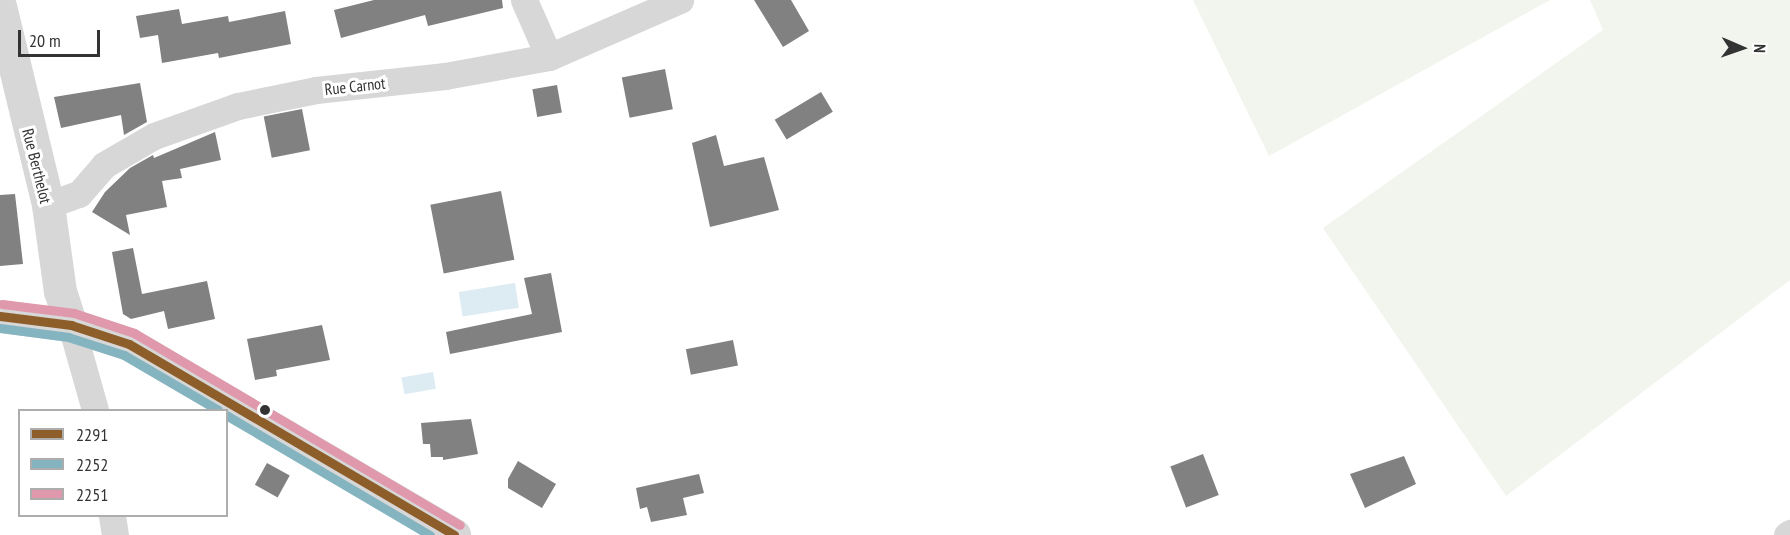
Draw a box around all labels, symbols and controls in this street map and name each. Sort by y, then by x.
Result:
scale bar [21,18,104,56]
north arrow [1712,18,1772,78]
text: 20 m [29,29,61,52]
text: N [1750,44,1770,53]
street label: Rue Carnot [324,73,386,99]
street label: Rue Berthelot [18,127,56,205]
unlabelled marker [259,404,271,416]
legend [18,409,228,517]
text: 2291 [76,423,108,446]
text: 2252 [76,453,108,476]
text: 2251 [76,483,108,506]

